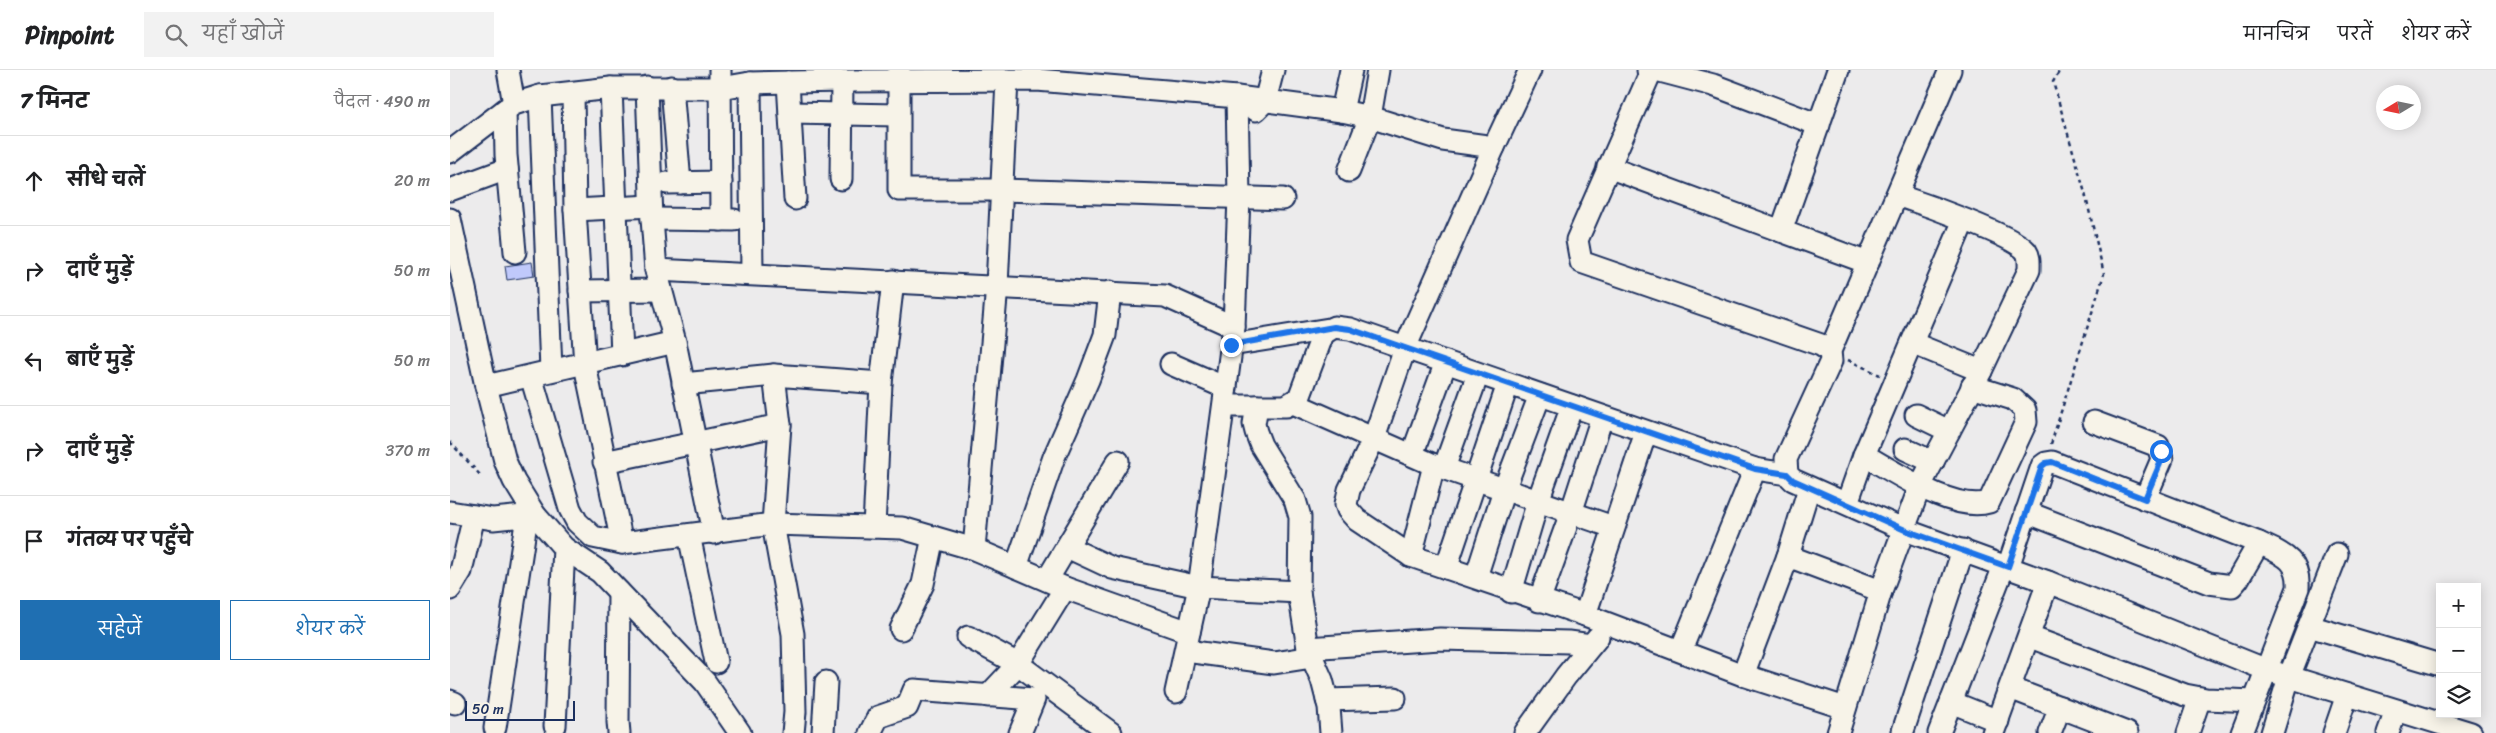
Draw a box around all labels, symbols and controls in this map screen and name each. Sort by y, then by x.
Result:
search box [144,12,494,57]
text: Pinpoint [25,14,114,56]
text: यहाँ खोजें [202,17,284,50]
text: मानचित्र [2243,18,2310,50]
text: परतें [2338,18,2373,50]
text: शेयर करें [2401,18,2471,50]
icon: search [162,21,190,49]
text: 7 मिनट [20,82,88,120]
north arrow [2376,85,2421,130]
text: पैदल · 490 m [334,87,430,116]
text: सीधे चलें [67,163,145,196]
text: 20 m [394,166,430,195]
icon: ahead [20,167,48,195]
text: दाएँ मुड़ें [67,253,133,286]
text: 50 m [394,256,430,285]
icon: right [20,257,48,285]
route end [1220,334,1243,357]
text: बाएँ मुड़ें [67,343,134,376]
text: 50 m [394,346,430,375]
icon: left [20,347,48,375]
text: दाएँ मुड़ें [67,433,133,466]
text: 370 m [386,436,430,465]
icon: right [20,437,48,465]
route start [2150,440,2173,463]
text: गंतव्य पर पहुँचे [67,523,192,556]
icon: arrive [20,527,48,555]
map controls [2436,583,2481,718]
button: + [2436,583,2481,628]
button: सहेजें [20,600,220,660]
button: शेयर करें [230,600,430,660]
button: − [2436,628,2481,673]
button: layers [2436,673,2481,718]
text: 50 m [472,697,504,722]
scale bar [465,698,575,721]

